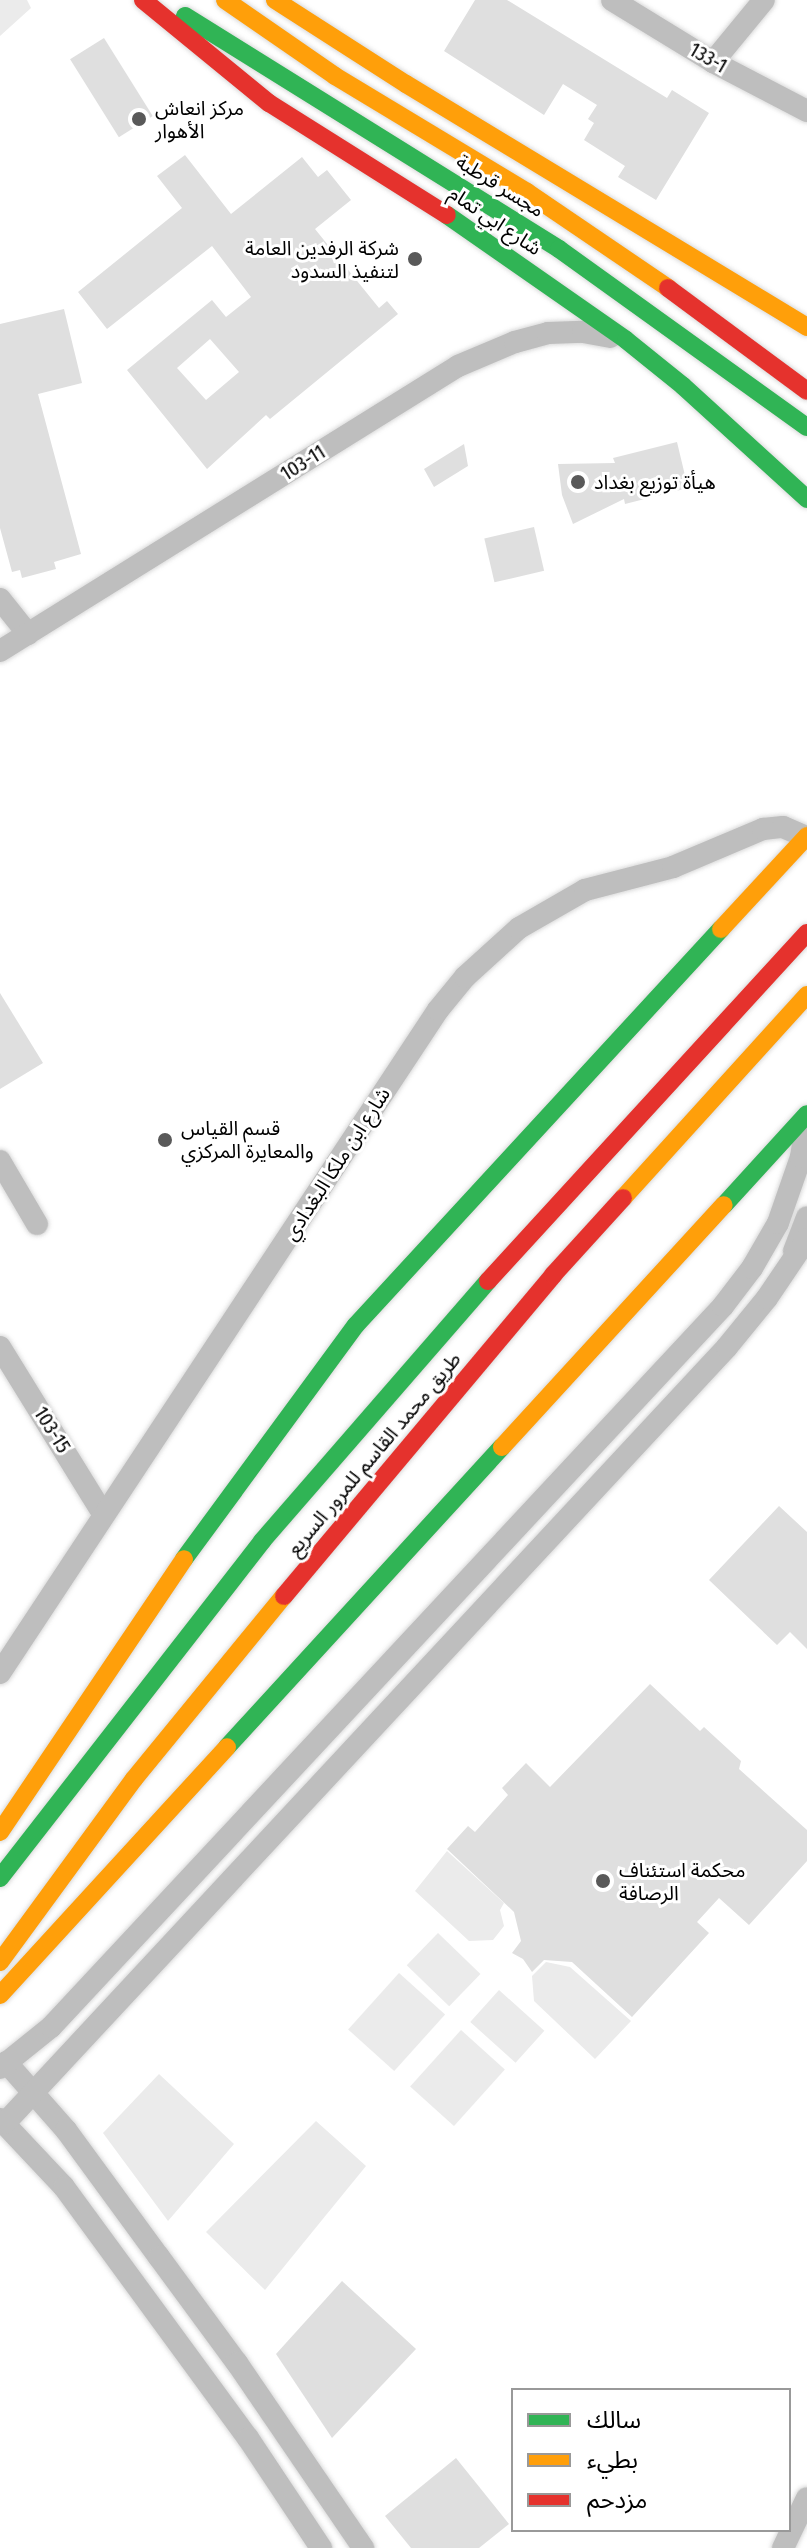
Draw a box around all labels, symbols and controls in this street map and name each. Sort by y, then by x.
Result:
street label: 133-1 [685,38,731,78]
place label: مركز انعاش الأهوار [155,96,244,143]
marker: مركز انعاش الأهوار [130,110,148,128]
street label: مجسر قرطبة [452,150,548,222]
street label: شارع ابي تمام [444,181,546,261]
place label: شركة الرفدين العامة لتنفيذ السدود [245,236,399,283]
marker: شركة الرفدين العامة لتنفيذ السدود [406,250,424,268]
street label: 103-11 [276,440,330,486]
place label: هيأة توزيع بغداد [594,470,716,494]
marker: هيأة توزيع بغداد [569,473,587,491]
street label: شارع ابن ملكا البغدادي [279,1083,395,1245]
place label: قسم القياس والمعايرة المركزي [181,1116,314,1163]
marker: قسم القياس والمعايرة المركزي [156,1131,174,1149]
street label: طريق محمد القاسم للمرور السريع [282,1348,466,1560]
street label: 103-15 [29,1402,75,1458]
place label: محكمة استئناف الرصافة [619,1858,745,1905]
marker: محكمة استئناف الرصافة [594,1872,612,1890]
legend [511,2388,791,2532]
text: سالك [587,2406,641,2434]
text: بطيء [587,2446,638,2474]
text: مزدحم [587,2486,647,2514]

